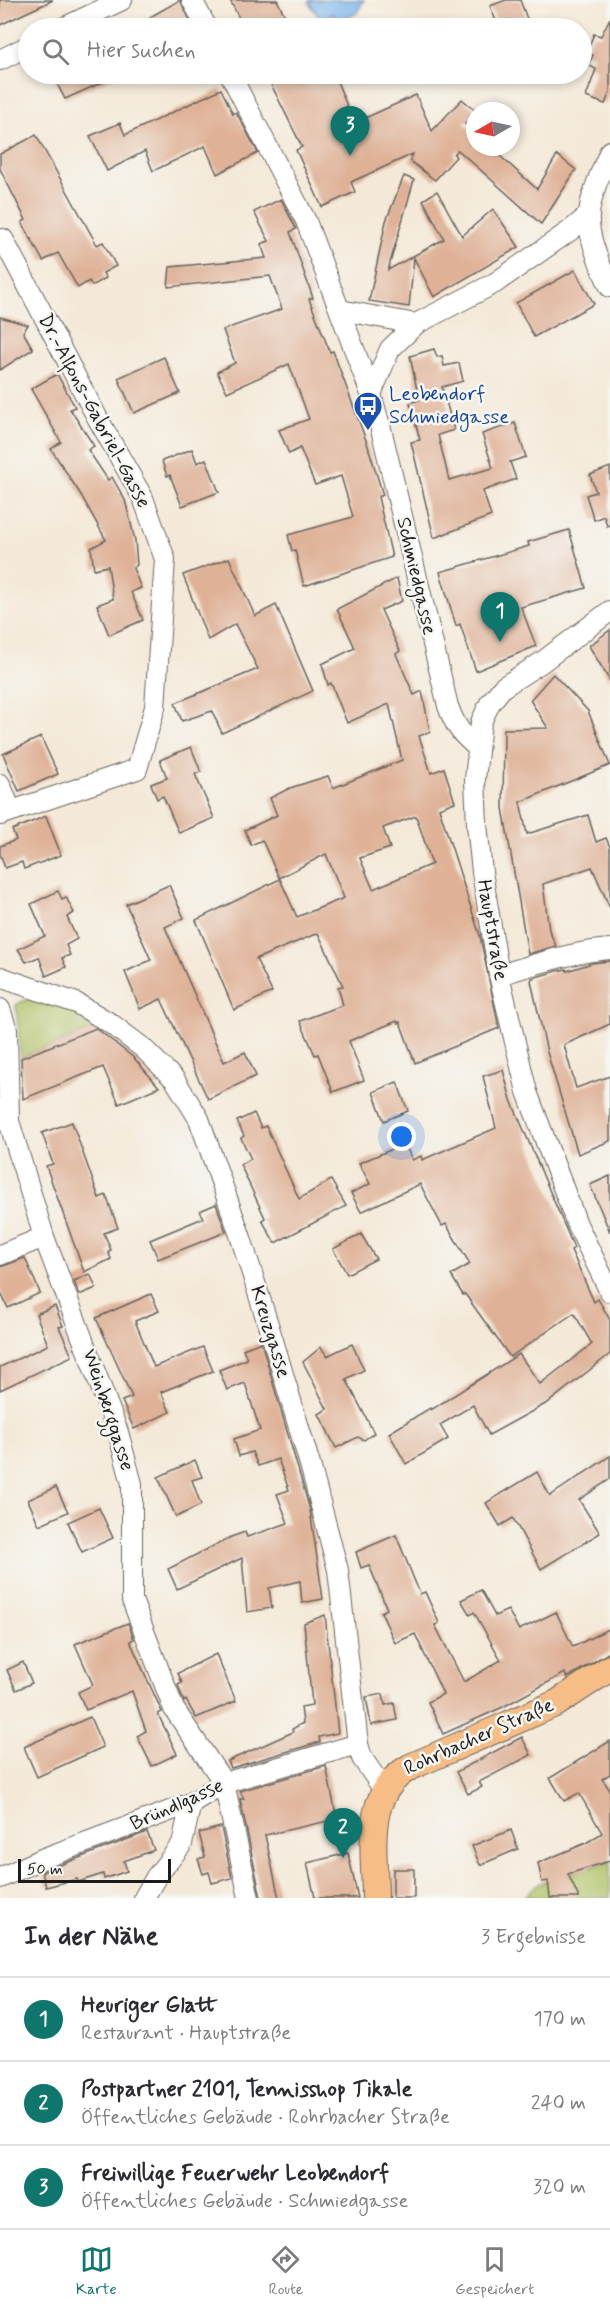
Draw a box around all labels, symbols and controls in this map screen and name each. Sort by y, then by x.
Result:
search box [18,18,592,84]
icon: search [39,35,72,68]
text: Hier suchen [87,37,196,65]
north arrow [466,102,520,156]
pin: 3 [330,106,370,156]
street label: Dr.-Alfons-Gabriel-Gasse [30,309,157,514]
place label: Leobendorf Schmiedgasse [389,381,509,432]
bus stop icon: Leobendorf Schmiedgasse [352,390,384,432]
street label: Schmiedgasse [388,514,443,638]
pin: 1 [480,592,520,642]
street label: Hauptstraße [470,878,514,983]
your location [387,1122,416,1151]
street label: Kreuzgasse [243,1282,297,1382]
street label: Weinberggasse [74,1346,140,1475]
street label: Rohrbacher Straße [400,1692,558,1782]
street label: Bründlgasse [126,1772,228,1838]
pin: 2 [324,1808,362,1858]
scale bar [18,1856,171,1884]
text: 50 m [27,1859,63,1880]
text: In der Nähe [24,1920,158,1954]
text: 3 Ergebnisse [481,1924,586,1951]
text: Heuriger Glatt [81,1992,218,2020]
text: 1 [39,2006,48,2033]
text: 170 m [534,2006,586,2033]
text: Restaurant · Hauptstraße [81,2020,291,2047]
text: Postpartner 2101, Tennisshop Tikale [81,2076,412,2104]
text: 2 [39,2090,48,2117]
text: 240 m [531,2090,586,2117]
text: Öffentliches Gebäude · Rohrbacher Straße [81,2104,450,2131]
text: Freiwillige Feuerwehr Leobendorf [81,2160,389,2188]
text: 3 [39,2174,48,2201]
text: 320 m [533,2174,586,2201]
text: Öffentliches Gebäude · Schmiedgasse [81,2188,408,2215]
tab: Karte [76,2243,117,2300]
tab: Route [268,2243,303,2300]
tab: Gespeichert [455,2243,534,2300]

